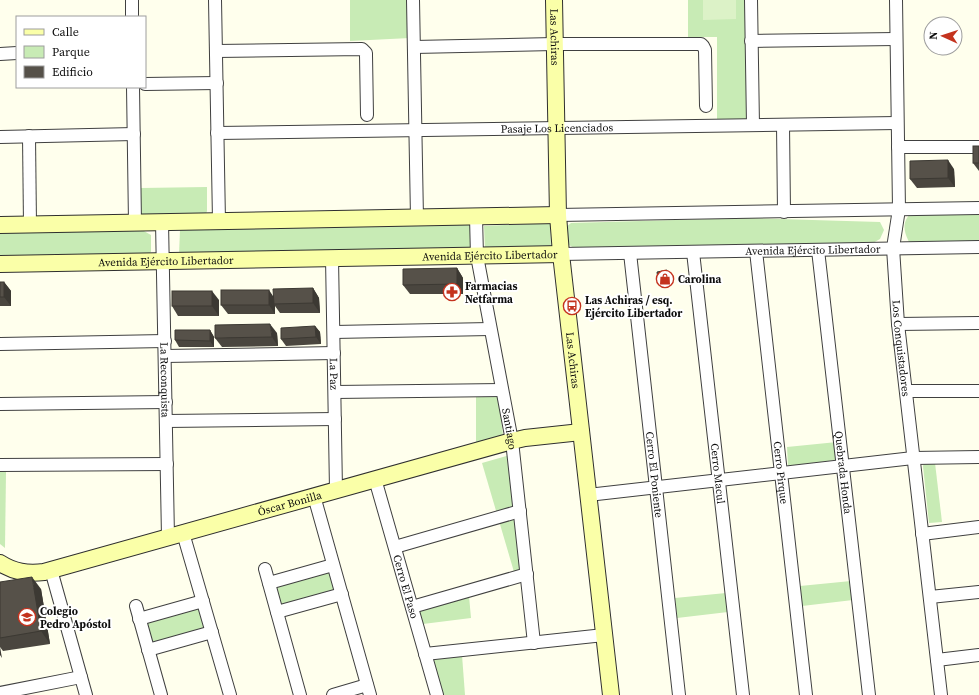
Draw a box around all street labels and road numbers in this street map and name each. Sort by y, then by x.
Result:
street label: Las Achiras [546,9,562,66]
street label: Pasaje Los Licenciados [501,120,614,137]
street label: Avenida Ejército Libertador [745,242,881,259]
street label: Avenida Ejército Libertador [422,247,558,264]
street label: Avenida Ejército Libertador [98,253,234,270]
street label: Los Conquistadores [888,300,913,397]
street label: Las Achiras [562,331,583,389]
street label: La Reconquista [156,342,173,418]
street label: La Paz [326,358,341,390]
street label: Santiago [498,407,520,450]
street label: Quebrada Honda [831,430,855,515]
street label: Cerro El Poniente [642,431,666,519]
street label: Cerro Pirque [769,441,791,505]
street label: Cerro Macul [707,443,728,505]
street label: Óscar Bonilla [256,488,324,520]
street label: Cerro El Paso [389,553,422,620]

